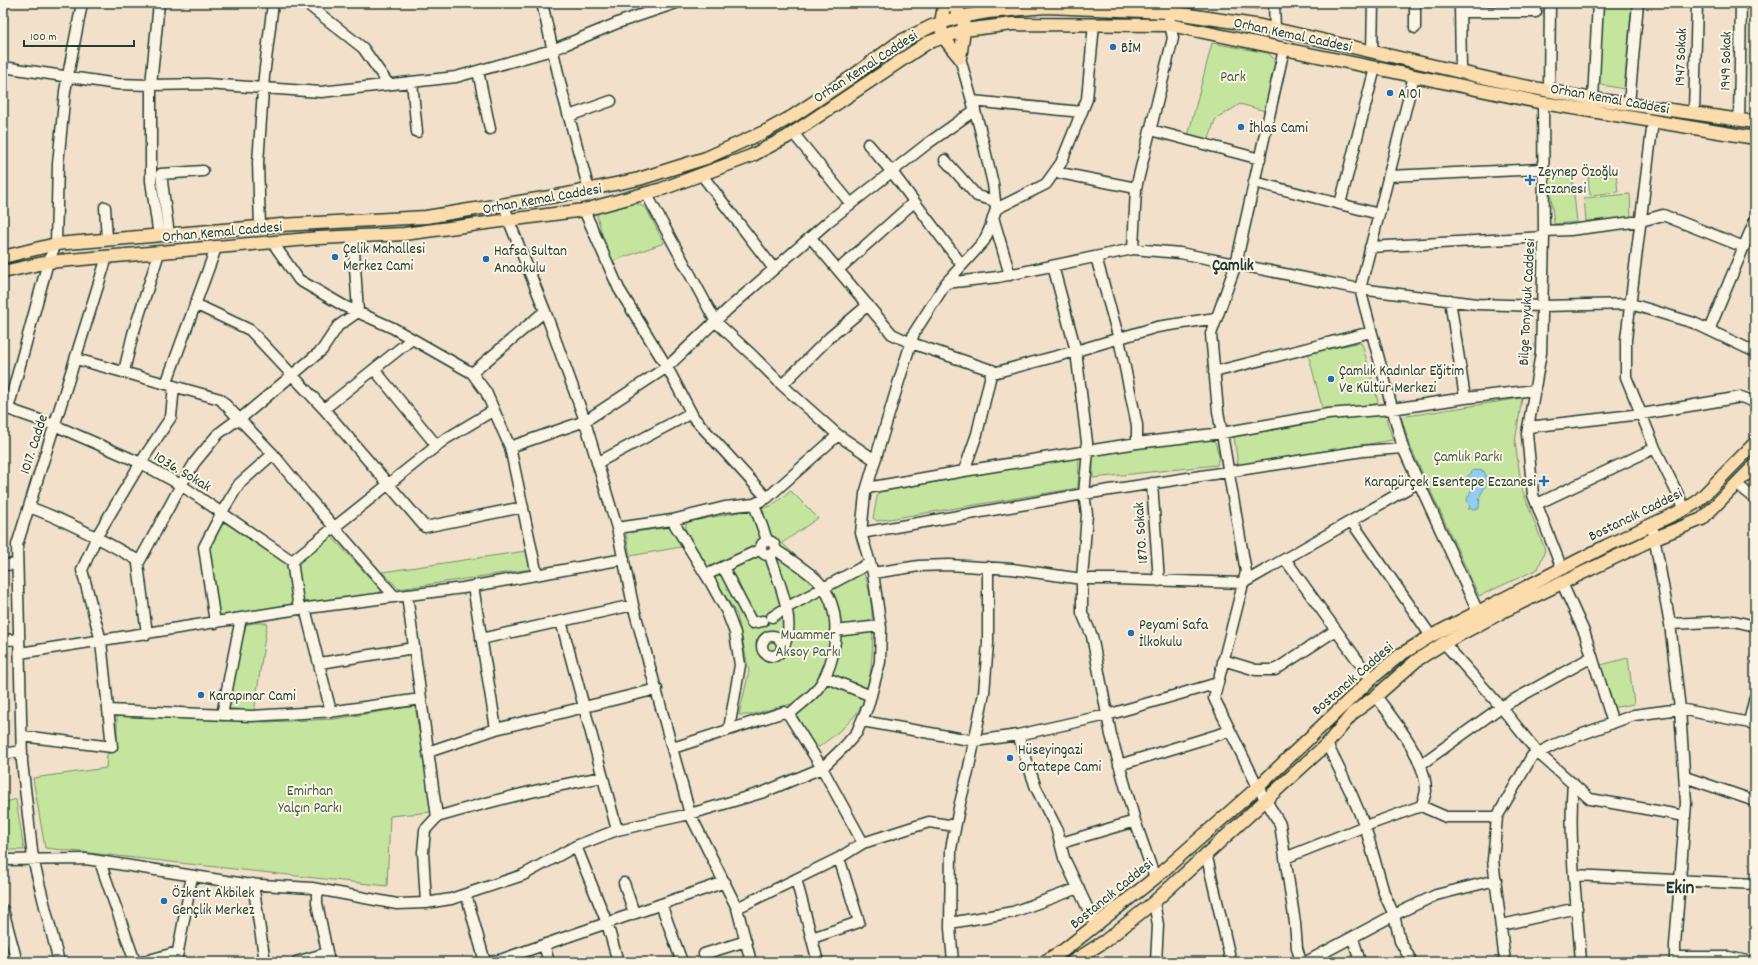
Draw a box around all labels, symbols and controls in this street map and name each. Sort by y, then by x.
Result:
street label: Orhan Kemal Caddesi [1231,13,1354,59]
scale bar [24,22,134,48]
street label: Orhan Kemal Caddesi [810,26,923,110]
street label: 1947 Sokak [1670,28,1694,87]
text: 100 m [30,29,57,46]
street label: 1949 Sokak [1715,31,1739,91]
place label: BİM [1121,38,1141,60]
marker: BİM [1108,42,1118,52]
park label: Park [1220,67,1246,89]
street label: Orhan Kemal Caddesi [1548,79,1671,121]
place label: A101 [1398,84,1421,106]
marker: A101 [1385,88,1395,98]
place label: İhlas Cami [1249,118,1308,140]
marker: İhlas Cami [1236,122,1246,132]
place label: Zeynep Özoğlu Eczanesi [1538,162,1618,201]
marker: Zeynep Özoğlu Eczanesi [1525,175,1535,185]
street label: Orhan Kemal Caddesi [481,179,604,221]
street label: Orhan Kemal Caddesi [161,217,283,249]
street label: Bilge Tonyukuk Caddesi [1514,238,1542,366]
place label: Çelik Mahallesi Merkez Cami [343,239,425,278]
place label: Hafsa Sultan Anaokulu [494,241,567,280]
marker: Çelik Mahallesi Merkez Cami [330,252,340,262]
marker: Hafsa Sultan Anaokulu [481,254,491,264]
district label: Çamlık [1212,255,1254,279]
place label: Çamlık Kadınlar Eğitim Ve Kültür Merkezi [1339,361,1464,400]
marker: Çamlık Kadınlar Eğitim Ve Kültür Merkezi [1326,374,1336,384]
street label: 1017. Cadde [15,412,55,477]
street label: 1036. Sokak [149,447,215,499]
park label: Çamlık Parkı [1434,447,1503,469]
place label: Karapürçek Esentepe Eczanesi [1364,472,1536,494]
marker: Karapürçek Esentepe Eczanesi [1539,476,1549,486]
street label: Bostancık Caddesi [1585,483,1687,548]
street label: 1870. Sokak [1129,501,1155,564]
place label: Peyami Safa İlkokulu [1139,615,1209,654]
park label: Muammer Aksoy Parkı [775,625,841,664]
marker: Peyami Safa İlkokulu [1126,628,1136,638]
street label: Bostancık Caddesi [1308,638,1399,721]
place label: Karapınar Cami [209,686,296,708]
marker: Karapınar Cami [196,690,206,700]
place label: Hüseyingazi Ortatepe Cami [1018,740,1102,779]
marker: Hüseyingazi Ortatepe Cami [1005,753,1015,763]
park label: Emirhan Yalçın Parkı [278,781,342,820]
street label: Bostancık Caddesi [1066,854,1159,935]
district label: Ekin [1666,876,1695,903]
place label: Özkent Akbilek Gençlik Merkez [172,883,255,922]
marker: Özkent Akbilek Gençlik Merkez [159,896,169,906]

